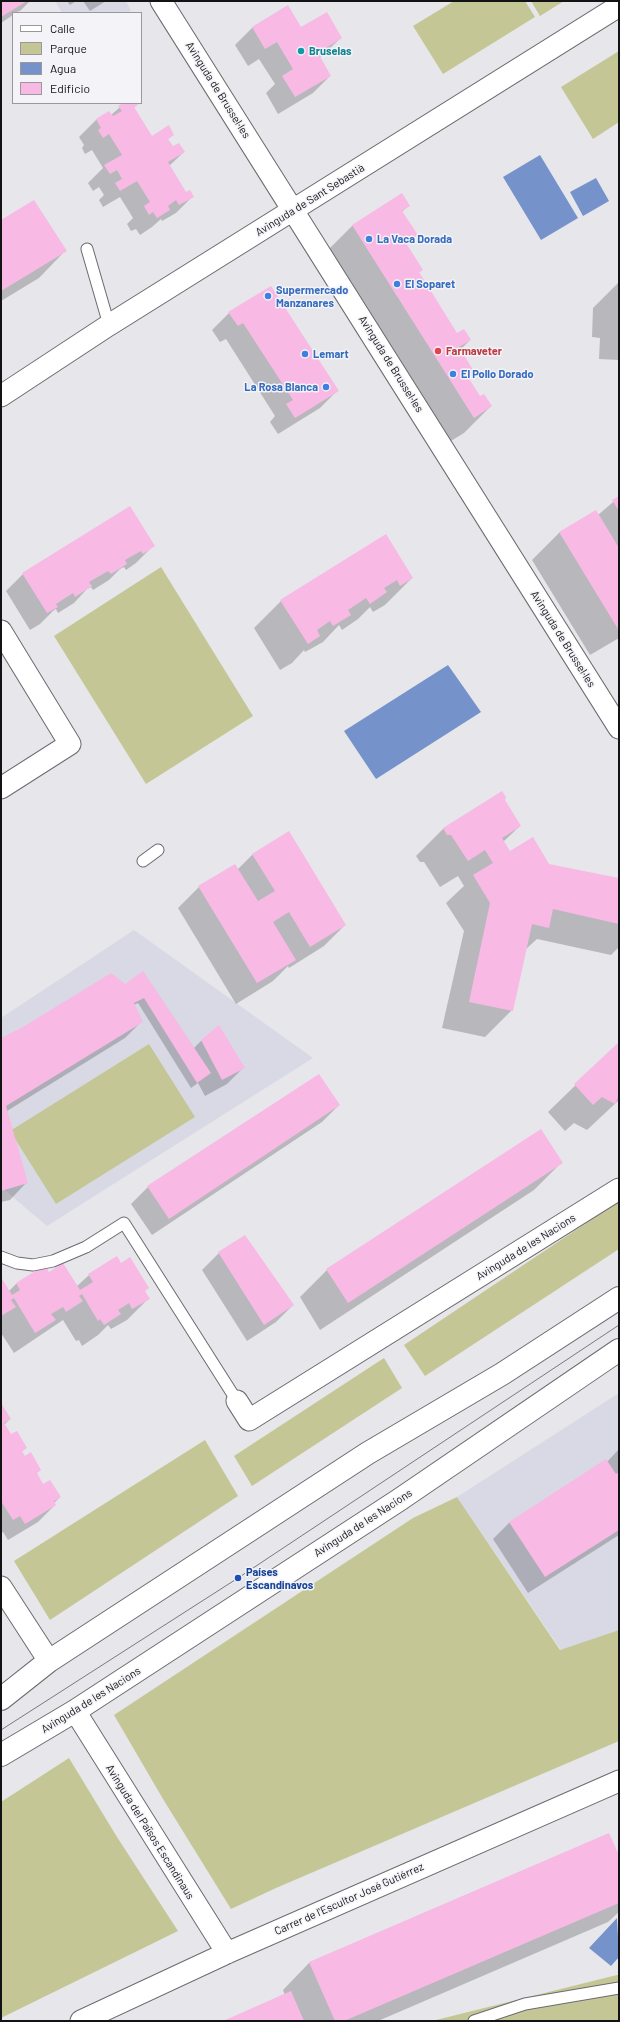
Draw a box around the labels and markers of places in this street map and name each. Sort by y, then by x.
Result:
place label: Bruselas [309,44,352,58]
marker: Bruselas [296,46,306,56]
place label: La Vaca Dorada [377,232,452,246]
marker: La Vaca Dorada [364,234,374,244]
place label: El Soparet [405,277,455,291]
marker: El Soparet [392,279,402,289]
place label: Supermercado Manzanares [276,283,348,309]
marker: Supermercado Manzanares [263,291,273,301]
place label: Farmaveter [446,344,502,358]
marker: Farmaveter [433,346,443,356]
place label: Lemart [313,347,349,361]
marker: Lemart [300,349,310,359]
place label: El Pollo Dorado [461,367,534,381]
marker: El Pollo Dorado [448,369,458,379]
place label: La Rosa Blanca [244,380,318,394]
marker: La Rosa Blanca [321,382,331,392]
place label: Países Escandinavos [246,1565,313,1591]
marker: Países Escandinavos [233,1573,243,1583]

